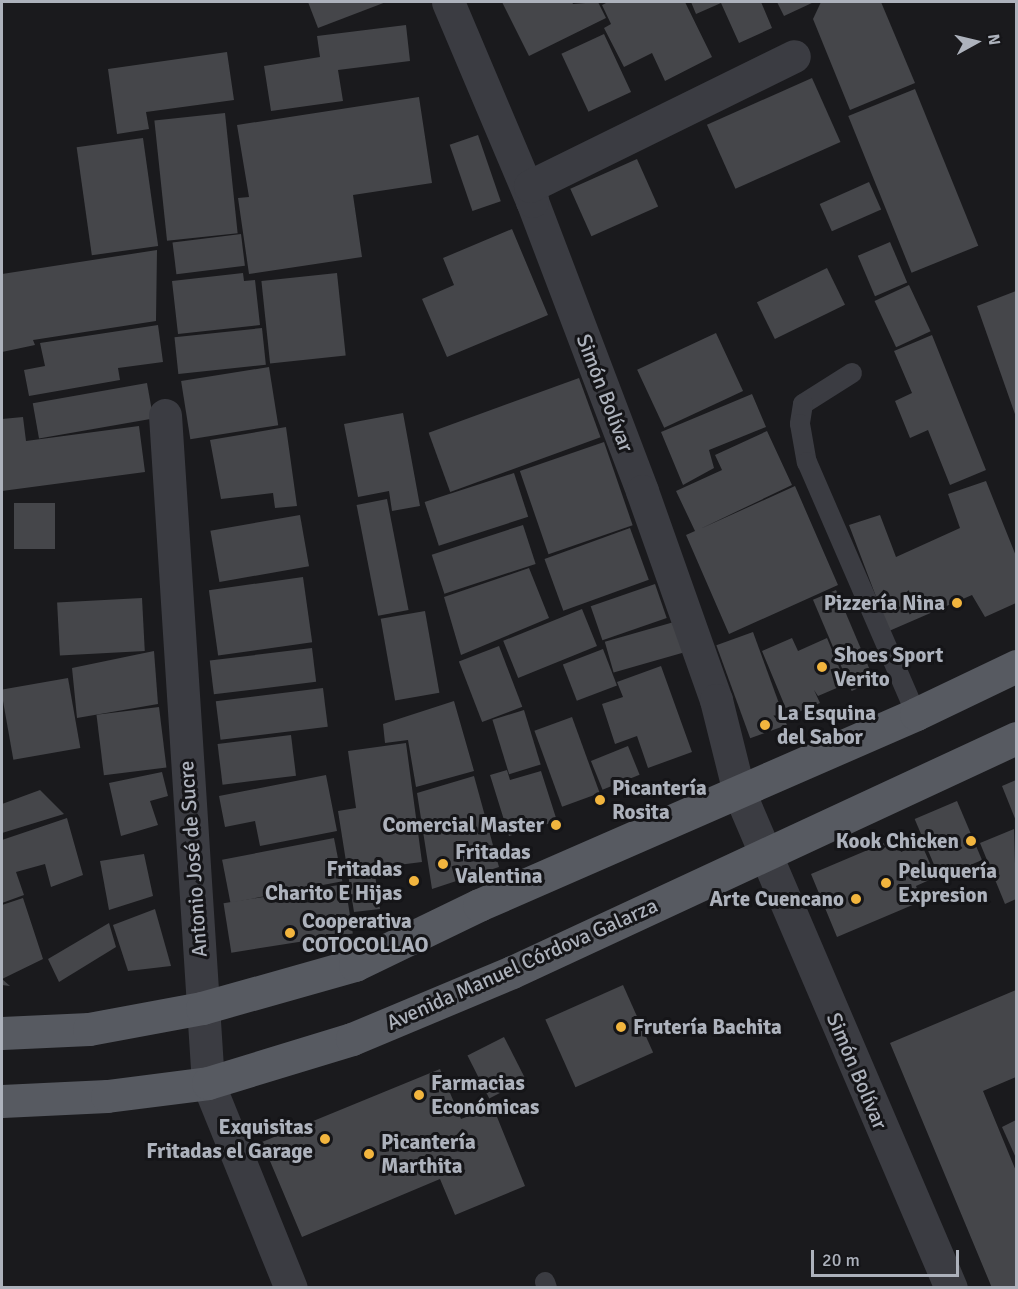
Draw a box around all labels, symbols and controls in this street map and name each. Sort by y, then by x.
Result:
north arrow [946,12,1006,72]
text: N [983,33,1005,46]
street label: Simón Bolívar [571,331,639,455]
place label: Pizzería Nina [824,590,945,616]
marker: Pizzería Nina [950,596,964,610]
place label: Shoes Sport Verito [834,642,943,692]
marker: Shoes Sport Verito [815,660,829,674]
place label: La Esquina del Sabor [777,700,876,750]
marker: La Esquina del Sabor [758,718,772,732]
street label: Antonio José de Sucre [174,760,212,958]
place label: Picantería Rosita [612,775,707,825]
marker: Picantería Rosita [593,793,607,807]
place label: Comercial Master [382,812,544,838]
marker: Comercial Master [549,818,563,832]
place label: Kook Chicken [836,828,959,854]
marker: Kook Chicken [964,834,978,848]
place label: Fritadas Valentina [455,839,542,889]
place label: Fritadas Charito E Hijas [265,856,402,906]
marker: Fritadas Valentina [436,857,450,871]
place label: Peluquería Expresion [898,858,997,908]
marker: Fritadas Charito E Hijas [407,874,421,888]
marker: Peluquería Expresion [879,876,893,890]
place label: Arte Cuencano [709,886,844,912]
marker: Arte Cuencano [849,892,863,906]
street label: Avenida Manuel Córdova Galarza [383,893,661,1035]
place label: Cooperativa COTOCOLLAO [302,908,428,958]
marker: Cooperativa COTOCOLLAO [283,926,297,940]
street label: Simón Bolívar [821,1009,893,1133]
place label: Frutería Bachita [633,1014,782,1040]
marker: Frutería Bachita [614,1020,628,1034]
place label: Farmacias Económicas [431,1070,539,1120]
marker: Farmacias Económicas [412,1088,426,1102]
place label: Exquisitas Fritadas el Garage [146,1114,313,1164]
place label: Picantería Marthita [381,1129,476,1179]
marker: Exquisitas Fritadas el Garage [318,1132,332,1146]
marker: Picantería Marthita [362,1147,376,1161]
scale bar [814,1238,962,1276]
text: 20 m [822,1249,860,1271]

